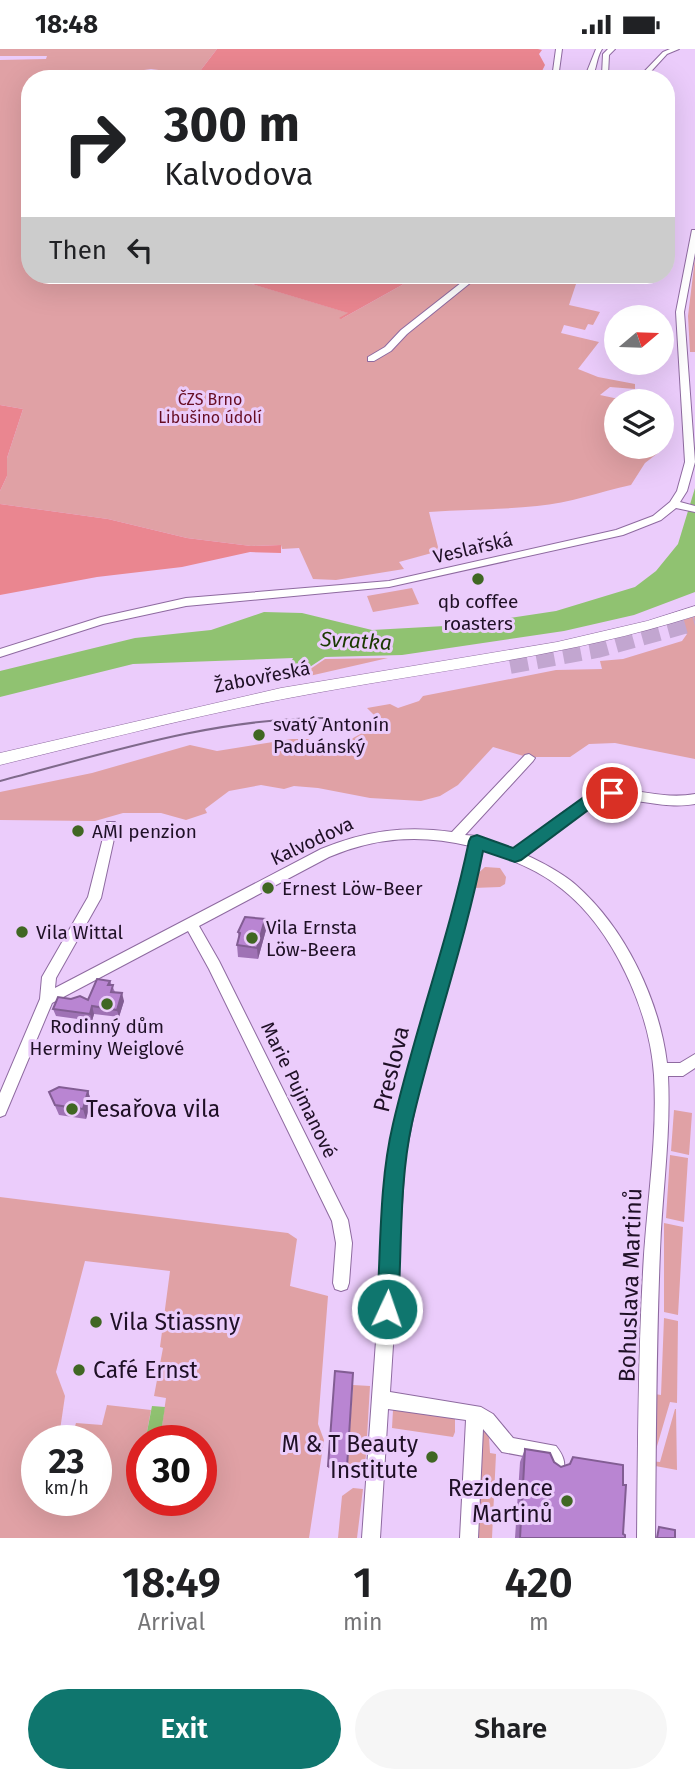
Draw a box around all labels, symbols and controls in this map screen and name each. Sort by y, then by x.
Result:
text: 18:48 [35,9,98,40]
text: 300 m [164,95,300,154]
icon: right [49,98,140,189]
text: Kalvodova [164,155,313,193]
icon: left [121,231,159,269]
text: Then [49,235,107,266]
north arrow [604,305,674,375]
map controls [604,305,674,459]
park label: ČZS Brno Libušino údolí [158,389,262,427]
button: layers [604,389,674,459]
street label: Veslařská [431,528,515,568]
marker: qb coffee roasters [470,571,486,587]
place label: qb coffee roasters [438,590,518,635]
water label: Svratka [319,626,392,656]
street label: Žabovřeská [212,656,312,698]
place label: svatý Antonín Paduánský [273,713,389,758]
marker: svatý Antonín Paduánský [251,727,267,743]
pin [582,763,642,823]
icon: arrive [593,774,631,812]
street label: Kalvodova [267,812,357,870]
place label: AMI penzion [92,820,197,843]
marker: AMI penzion [70,823,86,839]
place label: Ernest Löw-Beer [282,877,423,900]
marker: Ernest Löw-Beer [260,880,276,896]
place label: Vila Ernsta Löw-Beera [266,916,357,961]
place label: Vila Wittal [36,921,124,944]
marker: Vila Wittal [14,924,30,940]
marker: Vila Ernsta Löw-Beera [244,930,260,946]
marker: Rodinný dům Herminy Weiglové [99,996,115,1012]
place label: Rodinný dům Herminy Weiglové [30,1015,184,1060]
street label: Marie Pujmanové [256,1018,342,1162]
street label: Preslova [367,1023,415,1115]
place label: Tesařova vila [86,1095,220,1123]
marker: Tesařova vila [64,1101,80,1117]
street label: Bohuslava Martinů [613,1187,647,1383]
position arrow [350,1272,424,1346]
place label: Vila Stiassny [110,1308,241,1336]
marker: Vila Stiassny [88,1314,104,1330]
place label: Café Ernst [93,1356,198,1384]
marker: Café Ernst [71,1362,87,1378]
speed limit sign: 30 [126,1425,217,1516]
place label: M & T Beauty Institute [281,1430,419,1484]
text: 23 [48,1440,85,1482]
marker: M & T Beauty Institute [424,1449,440,1465]
place label: Rezidence Martinů [448,1474,553,1528]
text: km/h [44,1477,89,1499]
marker: Rezidence Martinů [559,1493,575,1509]
text: 18:49 [122,1558,221,1608]
text: 1 [353,1558,372,1608]
text: 420 [505,1558,573,1608]
text: Arrival [138,1608,205,1636]
text: min [343,1608,383,1636]
text: m [529,1608,549,1636]
button: Exit [28,1689,341,1769]
button: Share [355,1689,667,1769]

